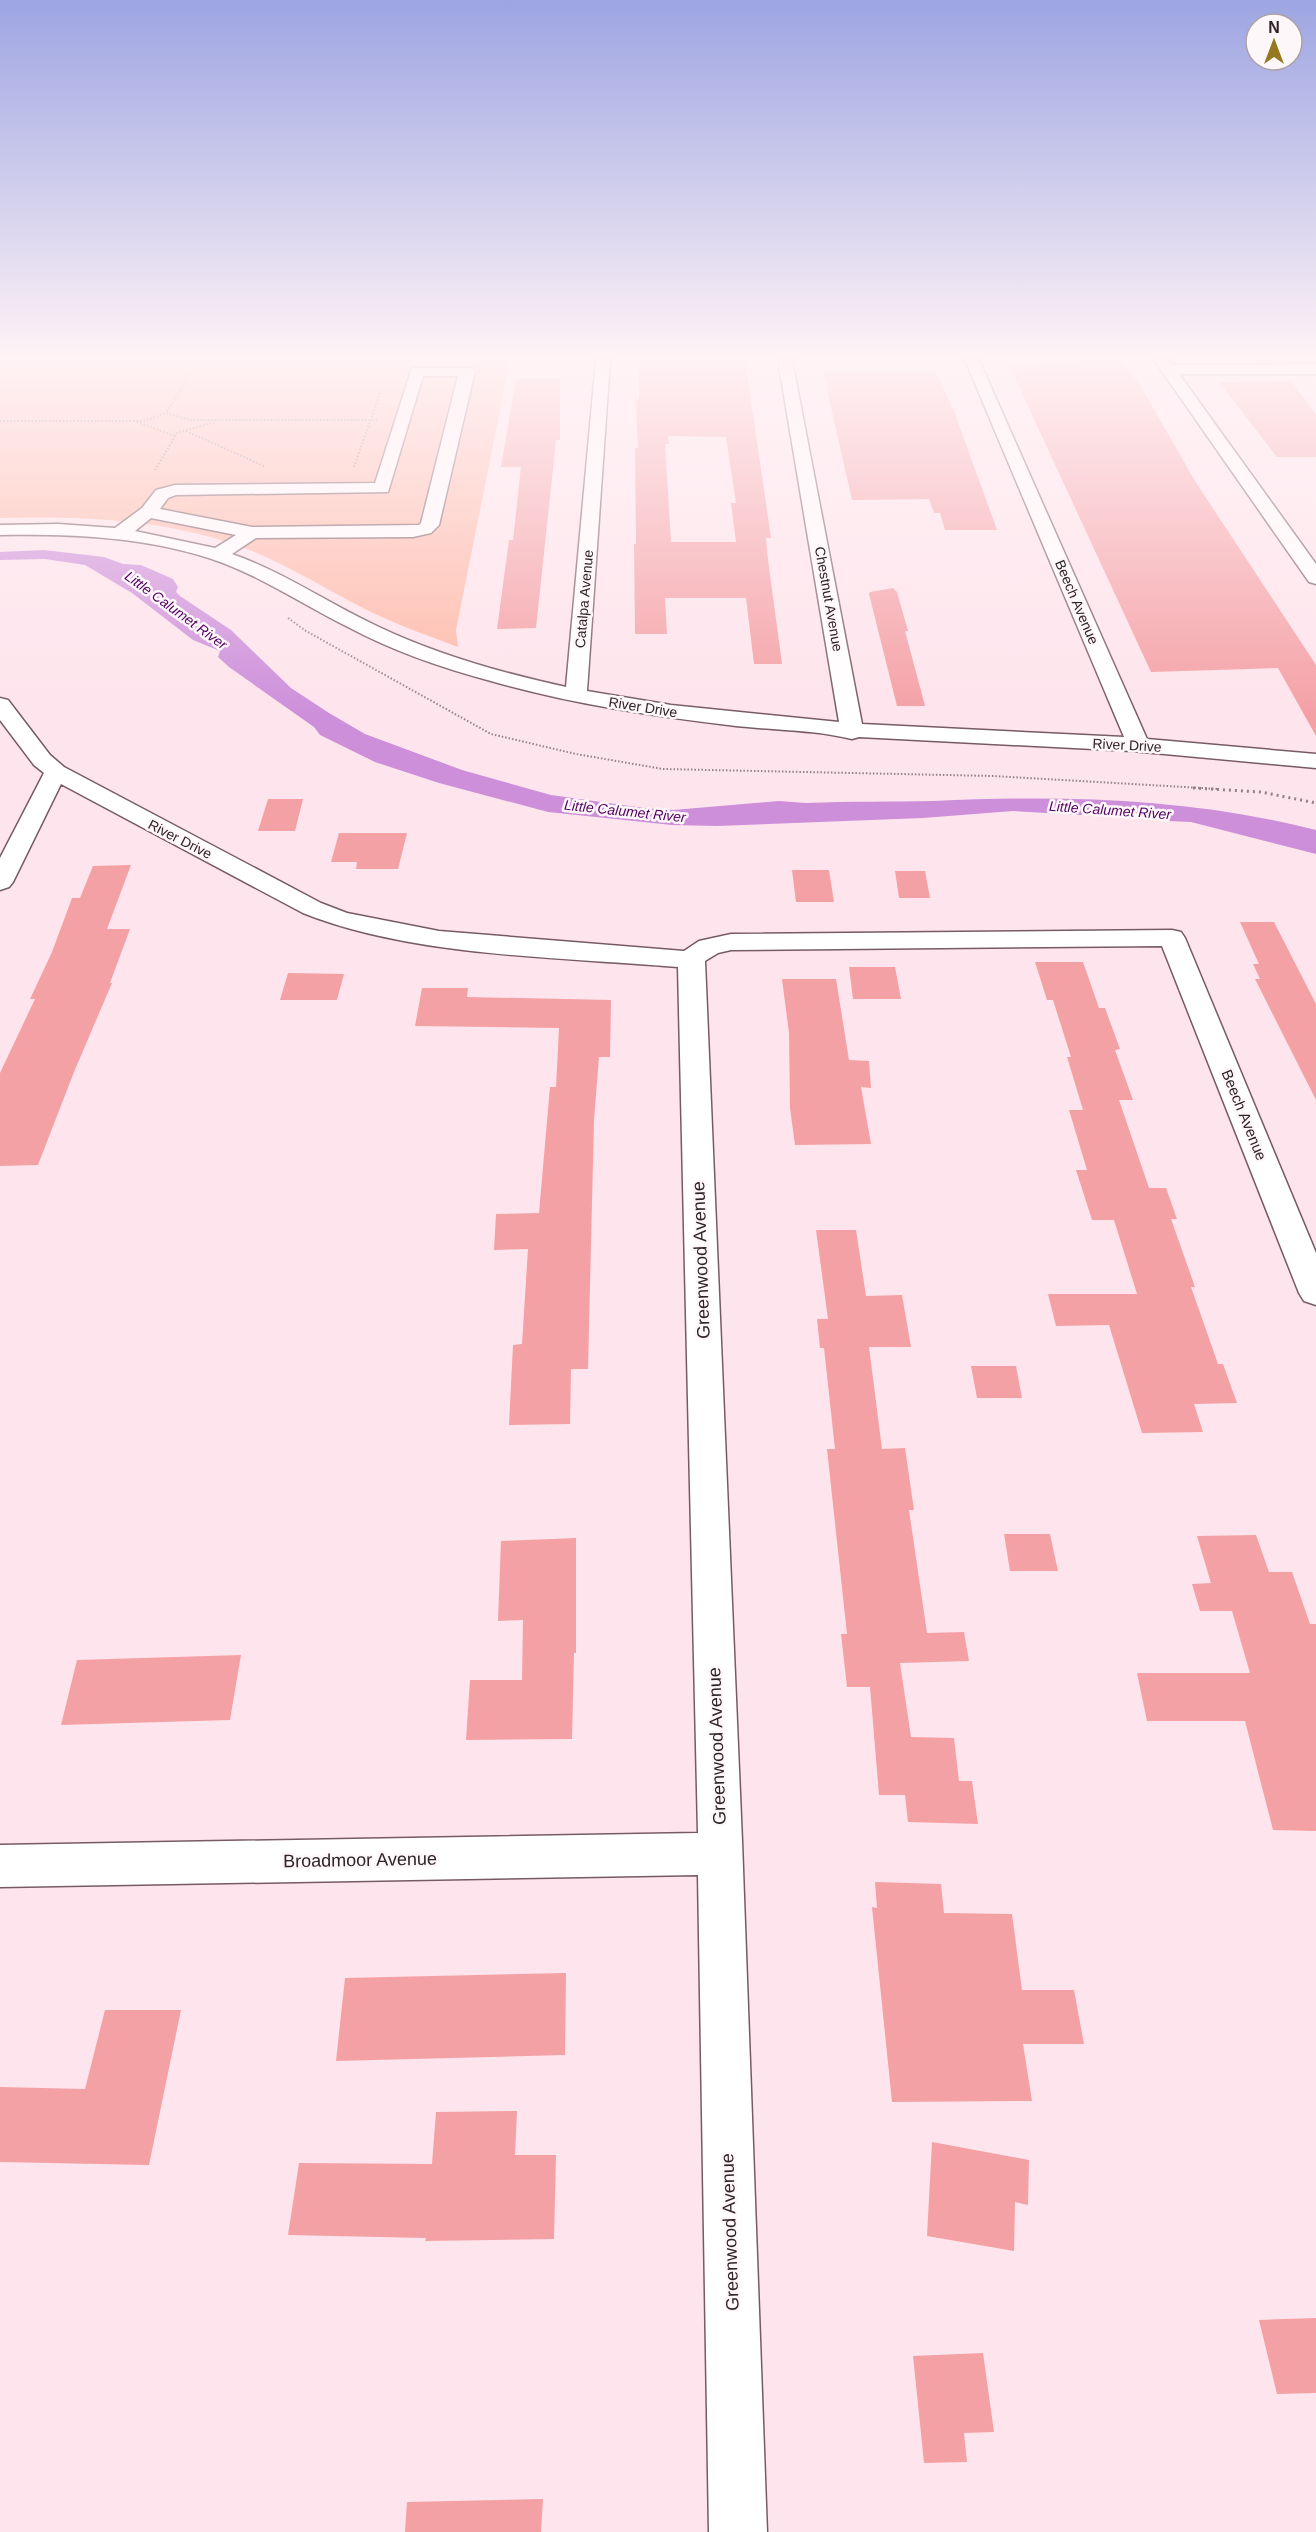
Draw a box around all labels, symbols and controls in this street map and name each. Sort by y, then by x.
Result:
north arrow [1244,12,1304,72]
text: N [1268,19,1280,36]
street label: Chestnut Avenue [812,545,846,653]
street label: Catalpa Avenue [572,549,596,649]
street label: Beech Avenue [1052,557,1102,647]
water label: Little Calumet River [122,568,231,653]
street label: River Drive [608,694,679,720]
street label: River Drive [1092,735,1162,755]
water label: Little Calumet River [563,797,688,825]
water label: Little Calumet River [1049,798,1173,822]
street label: River Drive [146,816,215,862]
street label: Beech Avenue [1219,1067,1270,1163]
street label: Greenwood Avenue [688,1181,714,1339]
street label: Greenwood Avenue [704,1667,730,1825]
street label: Broadmoor Avenue [283,1849,437,1871]
street label: Greenwood Avenue [717,2153,743,2311]

